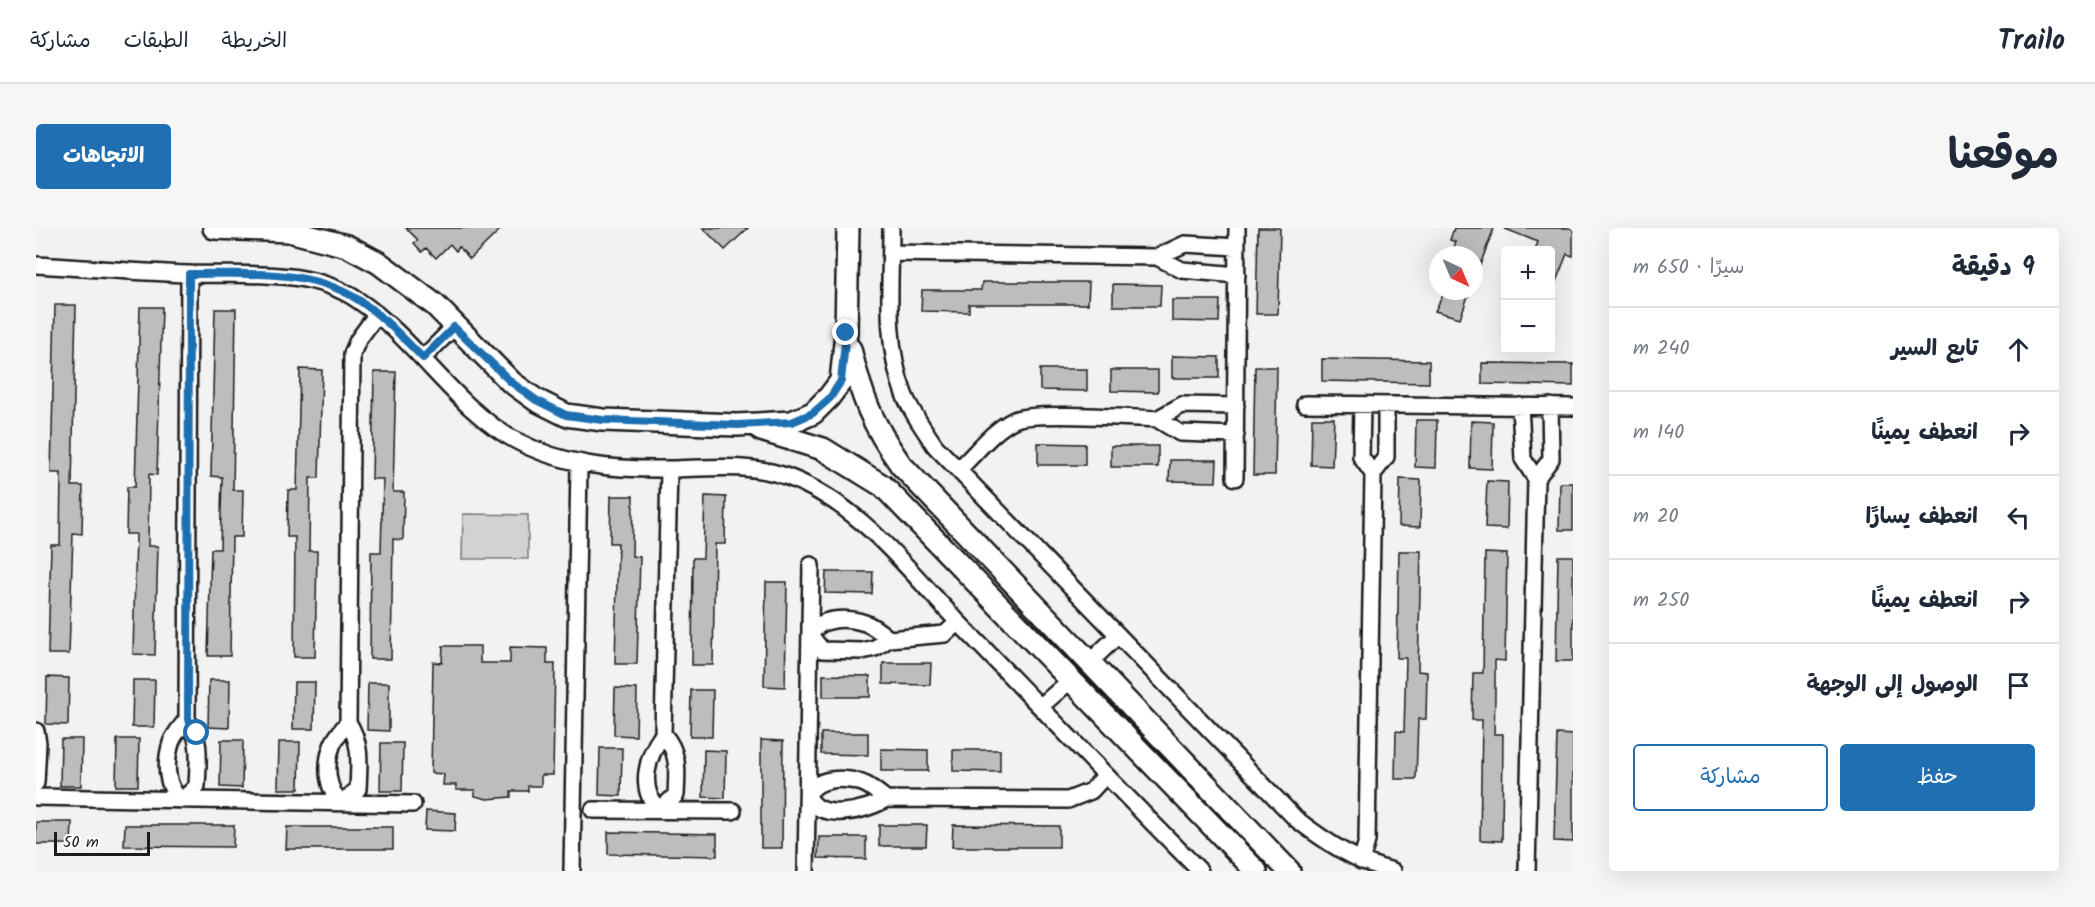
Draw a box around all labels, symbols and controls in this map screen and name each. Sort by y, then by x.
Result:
text: Trailo [1998,19,2065,64]
text: مشاركة [30,25,91,58]
text: الطبقات [124,25,189,58]
text: الخريطة [222,25,287,58]
text: موقعنا [1948,123,2059,190]
button: الاتجاهات [36,124,171,189]
north arrow [1429,246,1483,300]
map controls [1501,246,1555,354]
button: + [1501,246,1555,300]
text: 9 دقيقة [1952,247,2035,289]
text: سيرًا · 650 m [1633,252,1744,284]
button: − [1501,300,1555,354]
route end [832,319,858,345]
text: تابع السير [1891,332,1978,367]
text: 240 m [1633,333,1690,365]
icon: ahead [2002,333,2035,366]
text: انعطف يمينًا [1871,416,1978,451]
text: 140 m [1633,417,1684,449]
icon: right [2002,417,2035,450]
text: انعطف يسارًا [1866,500,1978,535]
text: 20 m [1633,501,1679,533]
icon: left [2002,501,2035,534]
text: انعطف يمينًا [1871,584,1978,619]
text: 250 m [1633,585,1689,617]
icon: right [2002,585,2035,618]
text: الوصول إلى الوجهة [1806,668,1978,703]
icon: arrive [2002,669,2035,702]
route start [183,719,209,745]
button: مشاركة [1633,744,1828,811]
button: حفظ [1840,744,2035,811]
scale bar [54,829,150,856]
text: 50 m [63,830,99,855]

